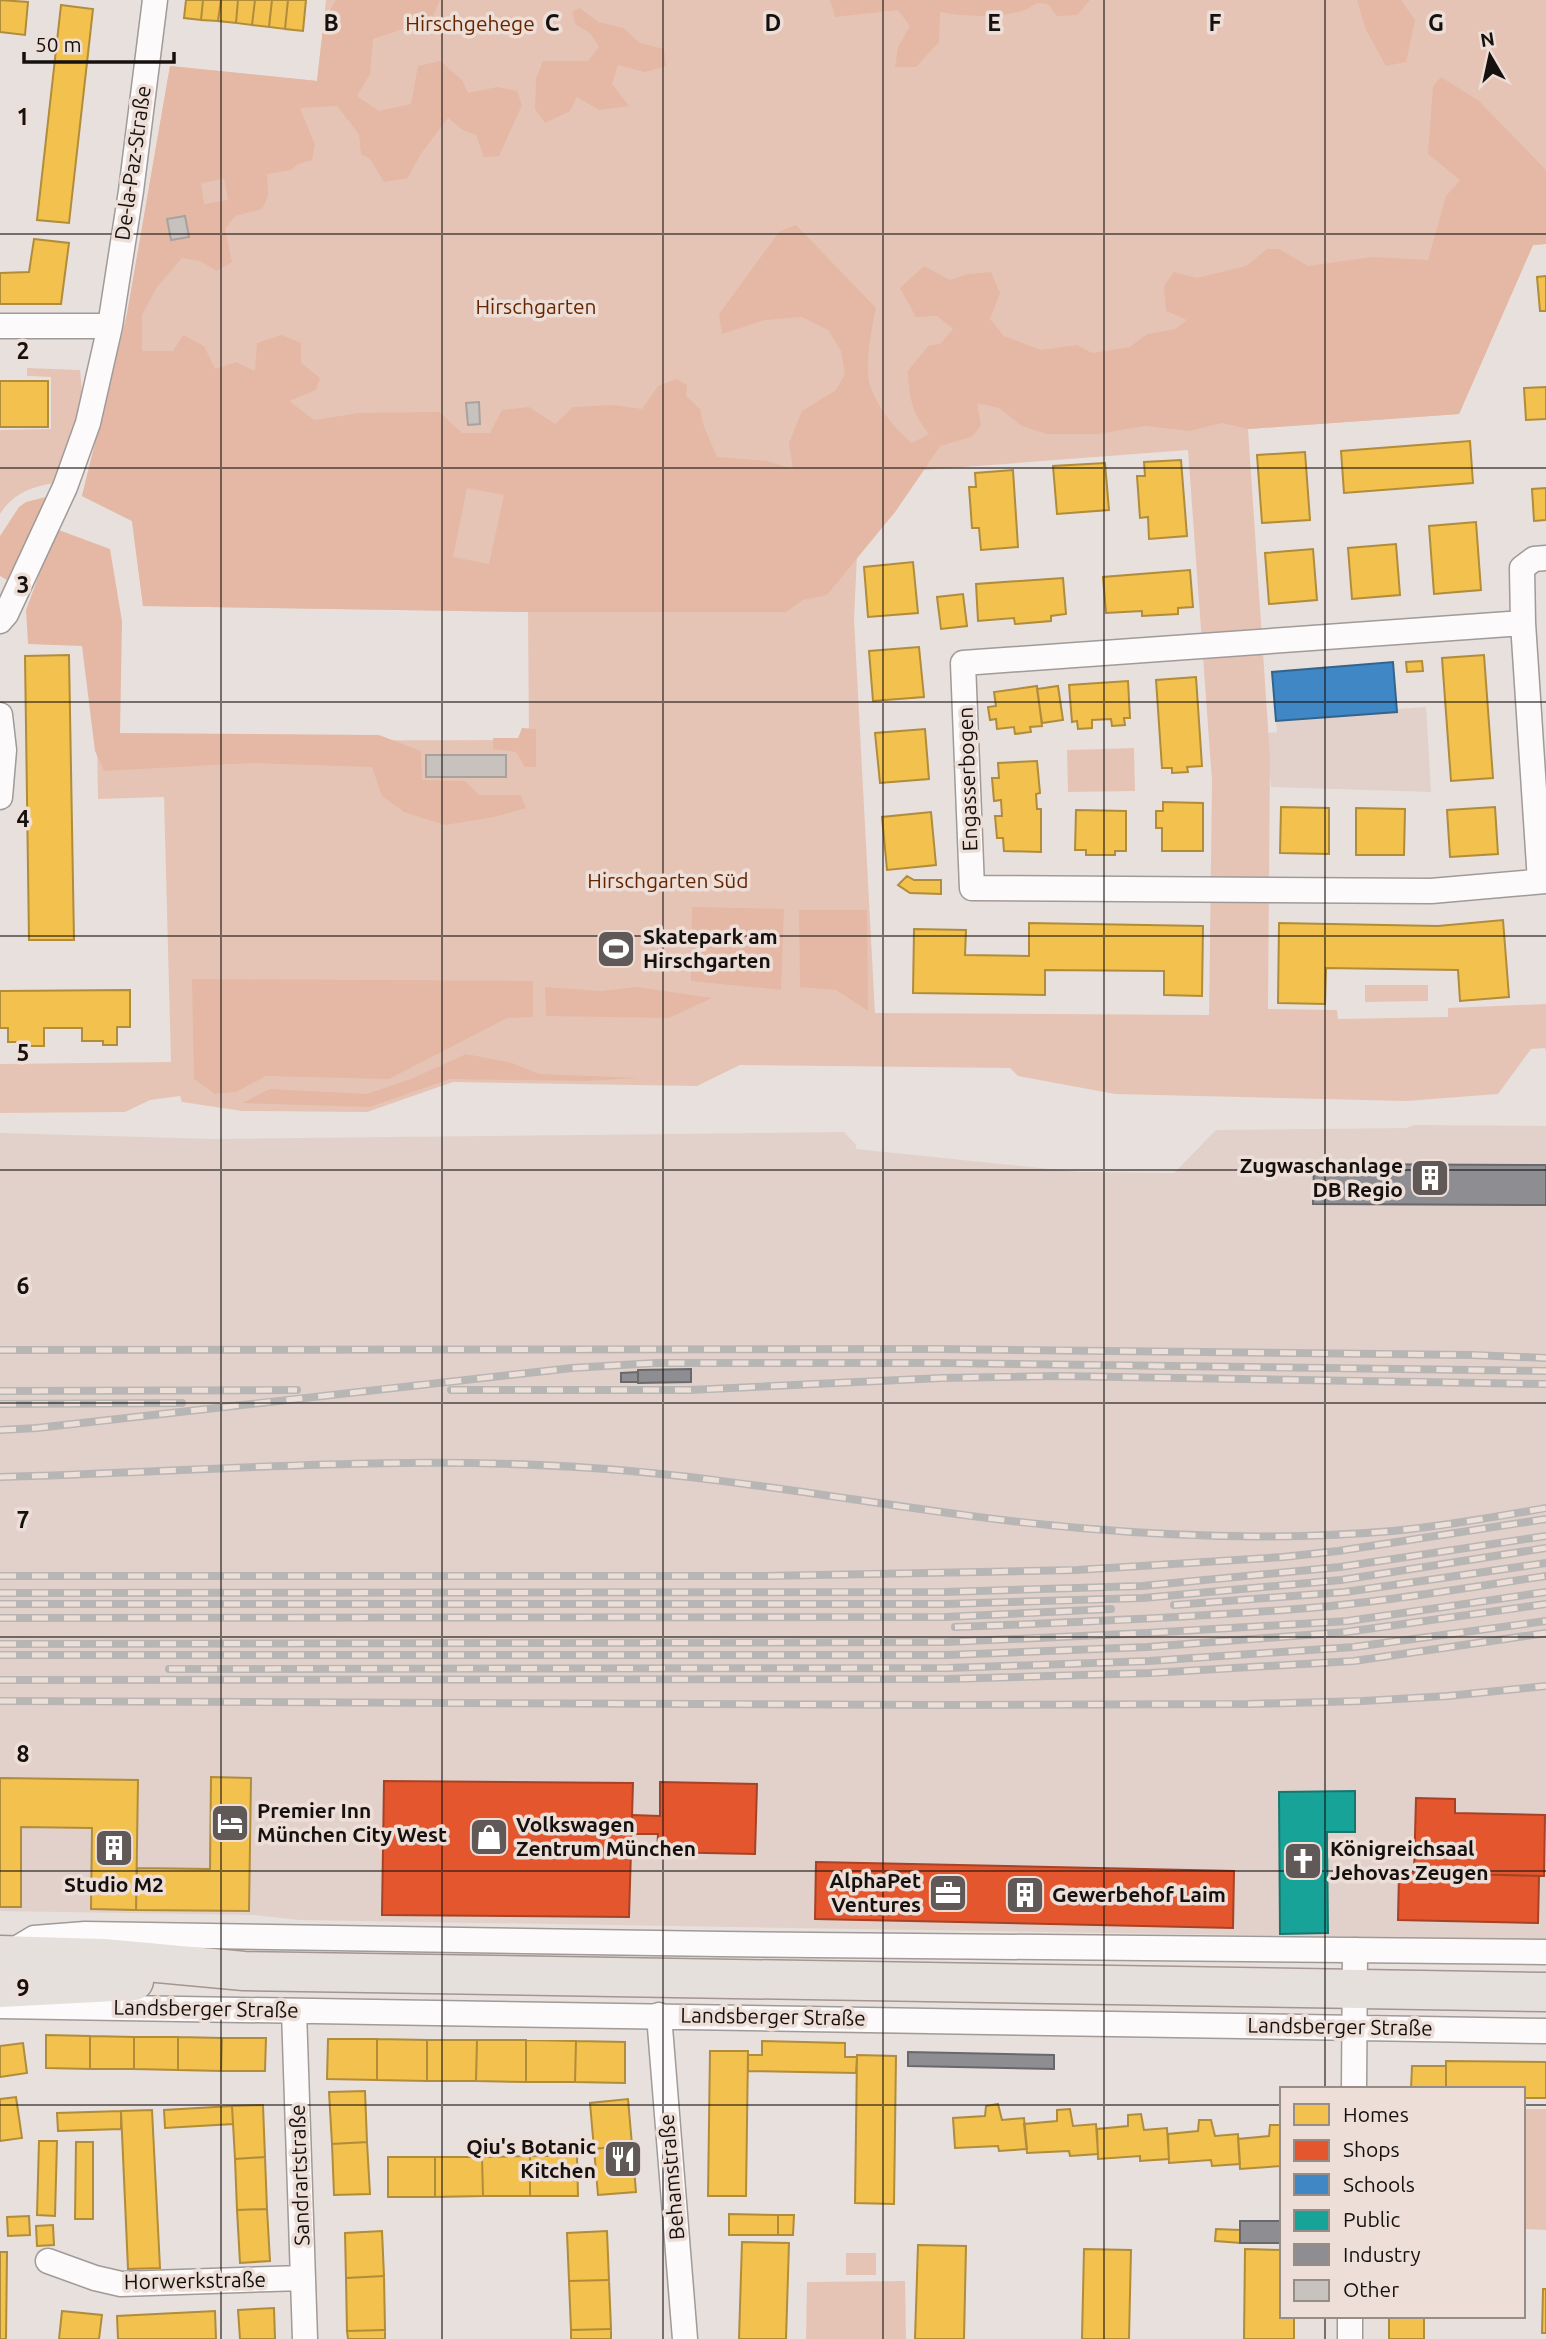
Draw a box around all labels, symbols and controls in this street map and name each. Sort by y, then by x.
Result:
text: B [323,10,339,35]
text: C [545,10,560,35]
text: D [765,10,781,35]
text: E [987,10,1001,35]
text: F [1209,10,1222,35]
text: G [1428,10,1444,35]
park label: Hirschgehege [405,11,535,35]
scale bar [24,21,175,65]
north arrow [1455,21,1525,91]
text: N [1479,27,1496,51]
text: 50 m [35,32,82,56]
street label: De-la-Paz-Straße [109,84,155,242]
text: 1 [17,104,29,129]
park label: Hirschgarten [475,294,597,318]
text: 2 [17,338,29,363]
text: 3 [17,572,29,597]
street label: Engasserbogen [952,706,982,852]
text: 4 [17,806,30,831]
park label: Hirschgarten Süd [587,868,749,892]
place label: Skatepark am Hirschgarten [643,924,778,972]
sports icon: Skatepark am Hirschgarten [595,928,637,970]
text: 5 [17,1040,29,1065]
place label: Zugwaschanlage DB Regio [1240,1153,1403,1201]
building icon: Zugwaschanlage DB Regio [1409,1157,1451,1199]
text: 6 [17,1273,30,1298]
text: 7 [17,1507,29,1532]
text: 8 [17,1741,29,1766]
place label: Premier Inn München City West [257,1798,447,1846]
hotel icon: Premier Inn München City West [209,1802,251,1844]
place label: Volkswagen Zentrum München [516,1812,696,1860]
shop icon: Volkswagen Zentrum München [468,1816,510,1858]
building icon: Studio M2 [93,1827,135,1869]
place label: Königreichsaal Jehovas Zeugen [1330,1836,1489,1884]
church icon: Königreichsaal Jehovas Zeugen [1282,1840,1324,1882]
place label: AlphaPet Ventures [830,1868,921,1916]
place label: Studio M2 [64,1872,164,1896]
office icon: AlphaPet Ventures [927,1872,969,1914]
building icon: Gewerbehof Laim [1004,1874,1046,1916]
place label: Gewerbehof Laim [1052,1882,1226,1906]
text: 9 [17,1975,29,2000]
street label: Landsberger Straße [113,1994,299,2022]
street label: Landsberger Straße [680,2002,866,2030]
street label: Landsberger Straße [1247,2012,1433,2040]
legend [1280,2087,1525,2318]
text: Homes [1343,2102,1409,2126]
street label: Sandrartstraße [285,2104,313,2246]
street label: Behamstraße [654,2113,688,2241]
place label: Qiu's Botanic Kitchen [466,2134,596,2182]
text: Shops [1343,2137,1400,2161]
restaurant icon: Qiu's Botanic Kitchen [602,2138,644,2180]
text: Schools [1343,2172,1415,2196]
text: Public [1343,2207,1400,2231]
text: Industry [1343,2242,1421,2266]
street label: Horwerkstraße [124,2267,266,2293]
text: Other [1343,2277,1399,2301]

